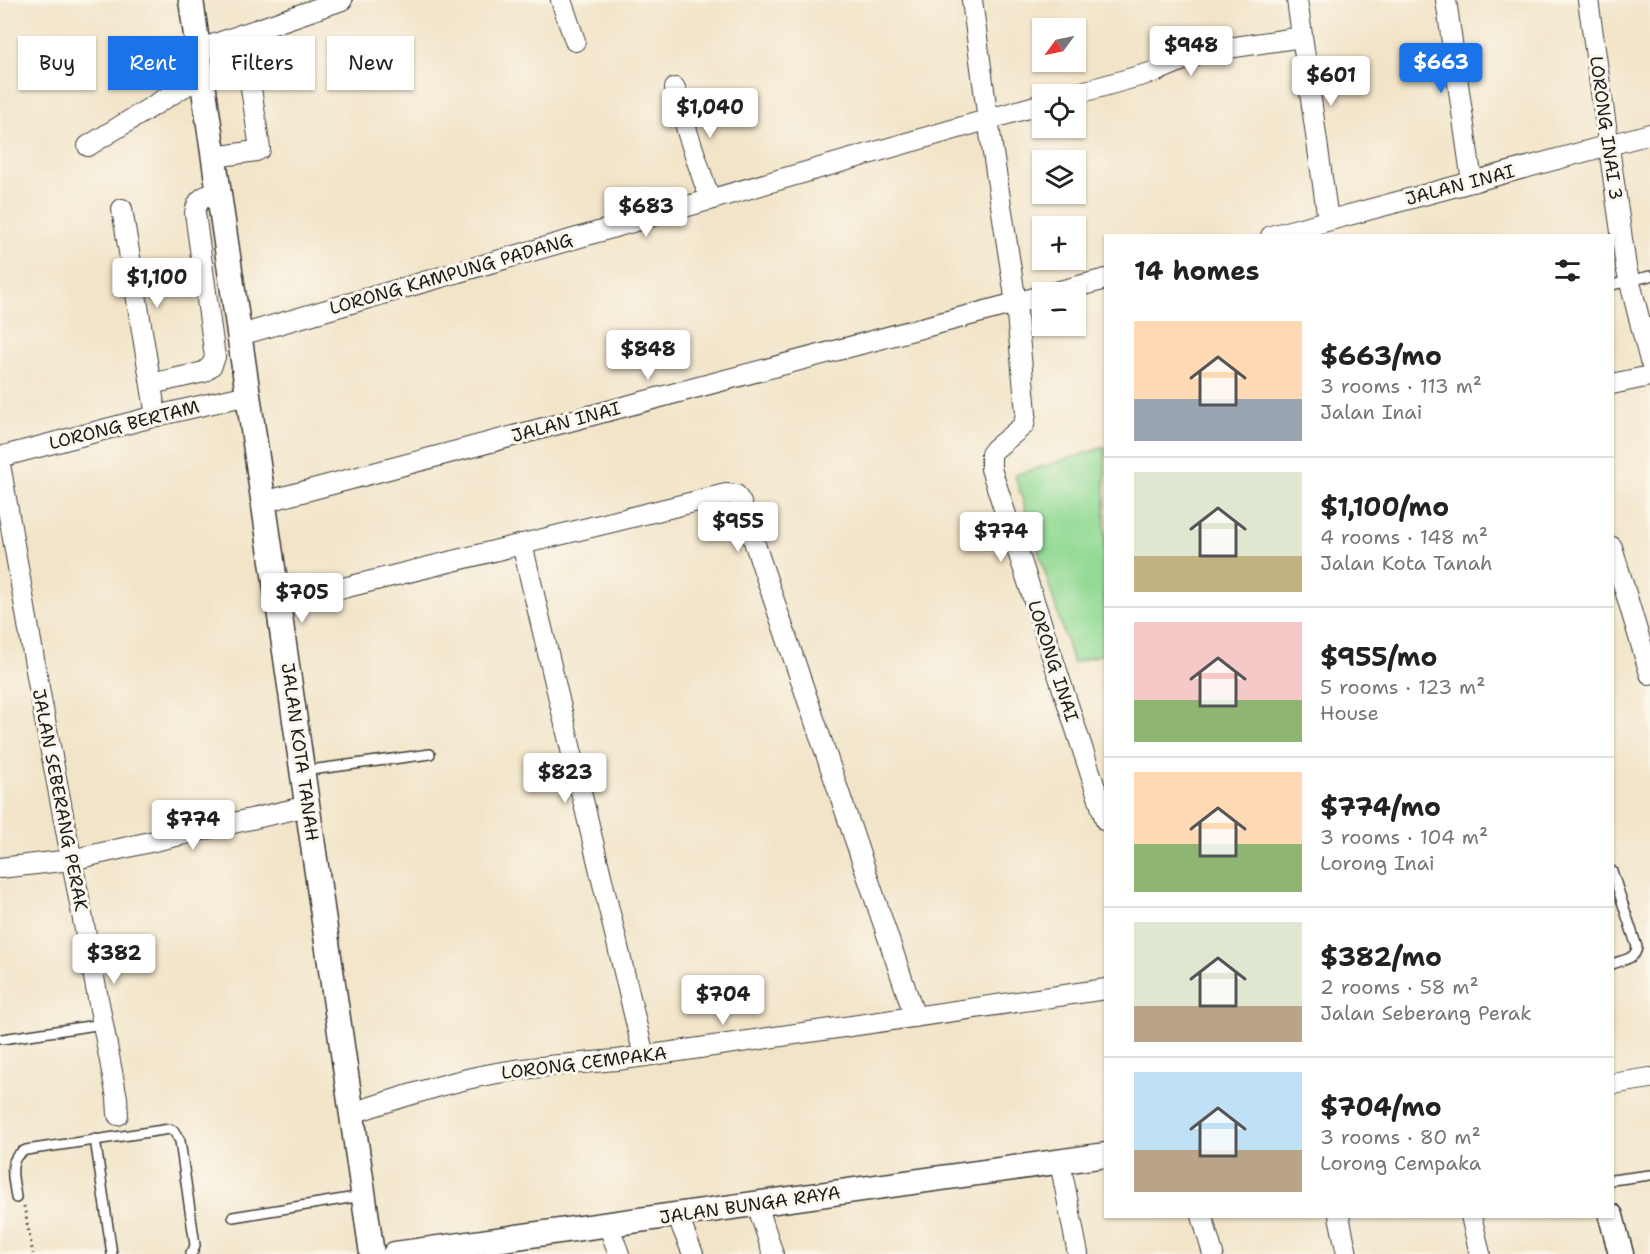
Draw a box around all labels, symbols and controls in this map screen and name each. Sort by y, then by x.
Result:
north arrow [1032,18,1086,72]
map controls [1032,18,1086,336]
pin: $948 [1155,26,1227,77]
text: $948 [1164,32,1218,58]
chip: Buy [18,36,96,90]
chip: Rent [108,36,198,90]
chip: Filters [210,36,315,90]
chip: New [327,36,414,90]
pin: $663 [1405,43,1477,94]
text: $663 [1413,49,1469,75]
street label: LORONG INAI 3 [1584,54,1628,202]
pin: $601 [1295,56,1367,107]
text: $601 [1306,62,1356,88]
button: locate [1032,84,1086,138]
pin: $1,040 [661,88,759,139]
text: $1,040 [676,94,744,120]
button: layers [1032,150,1086,204]
street label: JALAN INAI [1403,159,1517,211]
pin: $683 [610,187,682,238]
text: $683 [618,193,674,219]
button: + [1032,216,1086,270]
street label: LORONG KAMPUNG PADANG [326,228,576,320]
text: 14 homes [1134,253,1260,288]
icon: filters [1551,254,1584,287]
pin: $1,100 [108,258,206,309]
text: $1,100 [126,264,188,290]
button: − [1032,282,1086,336]
pin: $848 [612,330,684,381]
text: $848 [620,336,676,362]
text: $663/mo [1320,338,1442,373]
icon: home [1182,345,1254,417]
text: 3 rooms · 113 m² [1320,373,1482,399]
street label: LORONG BERTAM [46,395,202,455]
street label: JALAN INAI [509,396,623,448]
text: Jalan Inai [1320,399,1422,425]
text: $1,100/mo [1320,489,1449,524]
icon: home [1182,496,1254,568]
pin: $955 [702,502,774,553]
text: $955 [712,508,764,534]
pin: $774 [965,512,1037,563]
text: $774 [974,518,1028,544]
text: 4 rooms · 148 m² [1320,524,1488,550]
text: Jalan Kota Tanah [1320,550,1493,576]
pin: $705 [266,573,338,624]
text: $705 [275,579,329,605]
street label: LORONG INAI [1022,597,1084,725]
text: $955/mo [1320,639,1437,674]
icon: home [1182,646,1254,718]
street label: JALAN KOTA TANAH [276,661,324,843]
text: 5 rooms · 123 m² [1320,674,1486,700]
street label: JALAN SEBERANG PERAK [27,687,93,914]
text: House [1320,700,1379,726]
pin: $823 [529,753,601,804]
text: $823 [537,759,593,785]
text: $774/mo [1320,789,1441,824]
icon: home [1182,796,1254,868]
pin: $774 [157,800,229,851]
text: $774 [166,806,220,832]
text: 3 rooms · 104 m² [1320,824,1488,850]
text: Lorong Inai [1320,850,1435,876]
pin: $382 [78,934,150,985]
text: $382/mo [1320,939,1442,974]
text: $382 [86,940,142,966]
icon: home [1182,946,1254,1018]
text: 2 rooms · 58 m² [1320,974,1479,1000]
pin: $704 [687,975,759,1026]
text: $704 [695,981,751,1007]
text: Jalan Seberang Perak [1320,1000,1532,1026]
street label: LORONG CEMPAKA [500,1041,668,1085]
text: $704/mo [1320,1089,1442,1124]
icon: home [1182,1096,1254,1168]
text: 3 rooms · 80 m² [1320,1124,1481,1150]
text: Lorong Cempaka [1320,1150,1481,1176]
street label: JALAN BUNGA RAYA [658,1180,842,1230]

